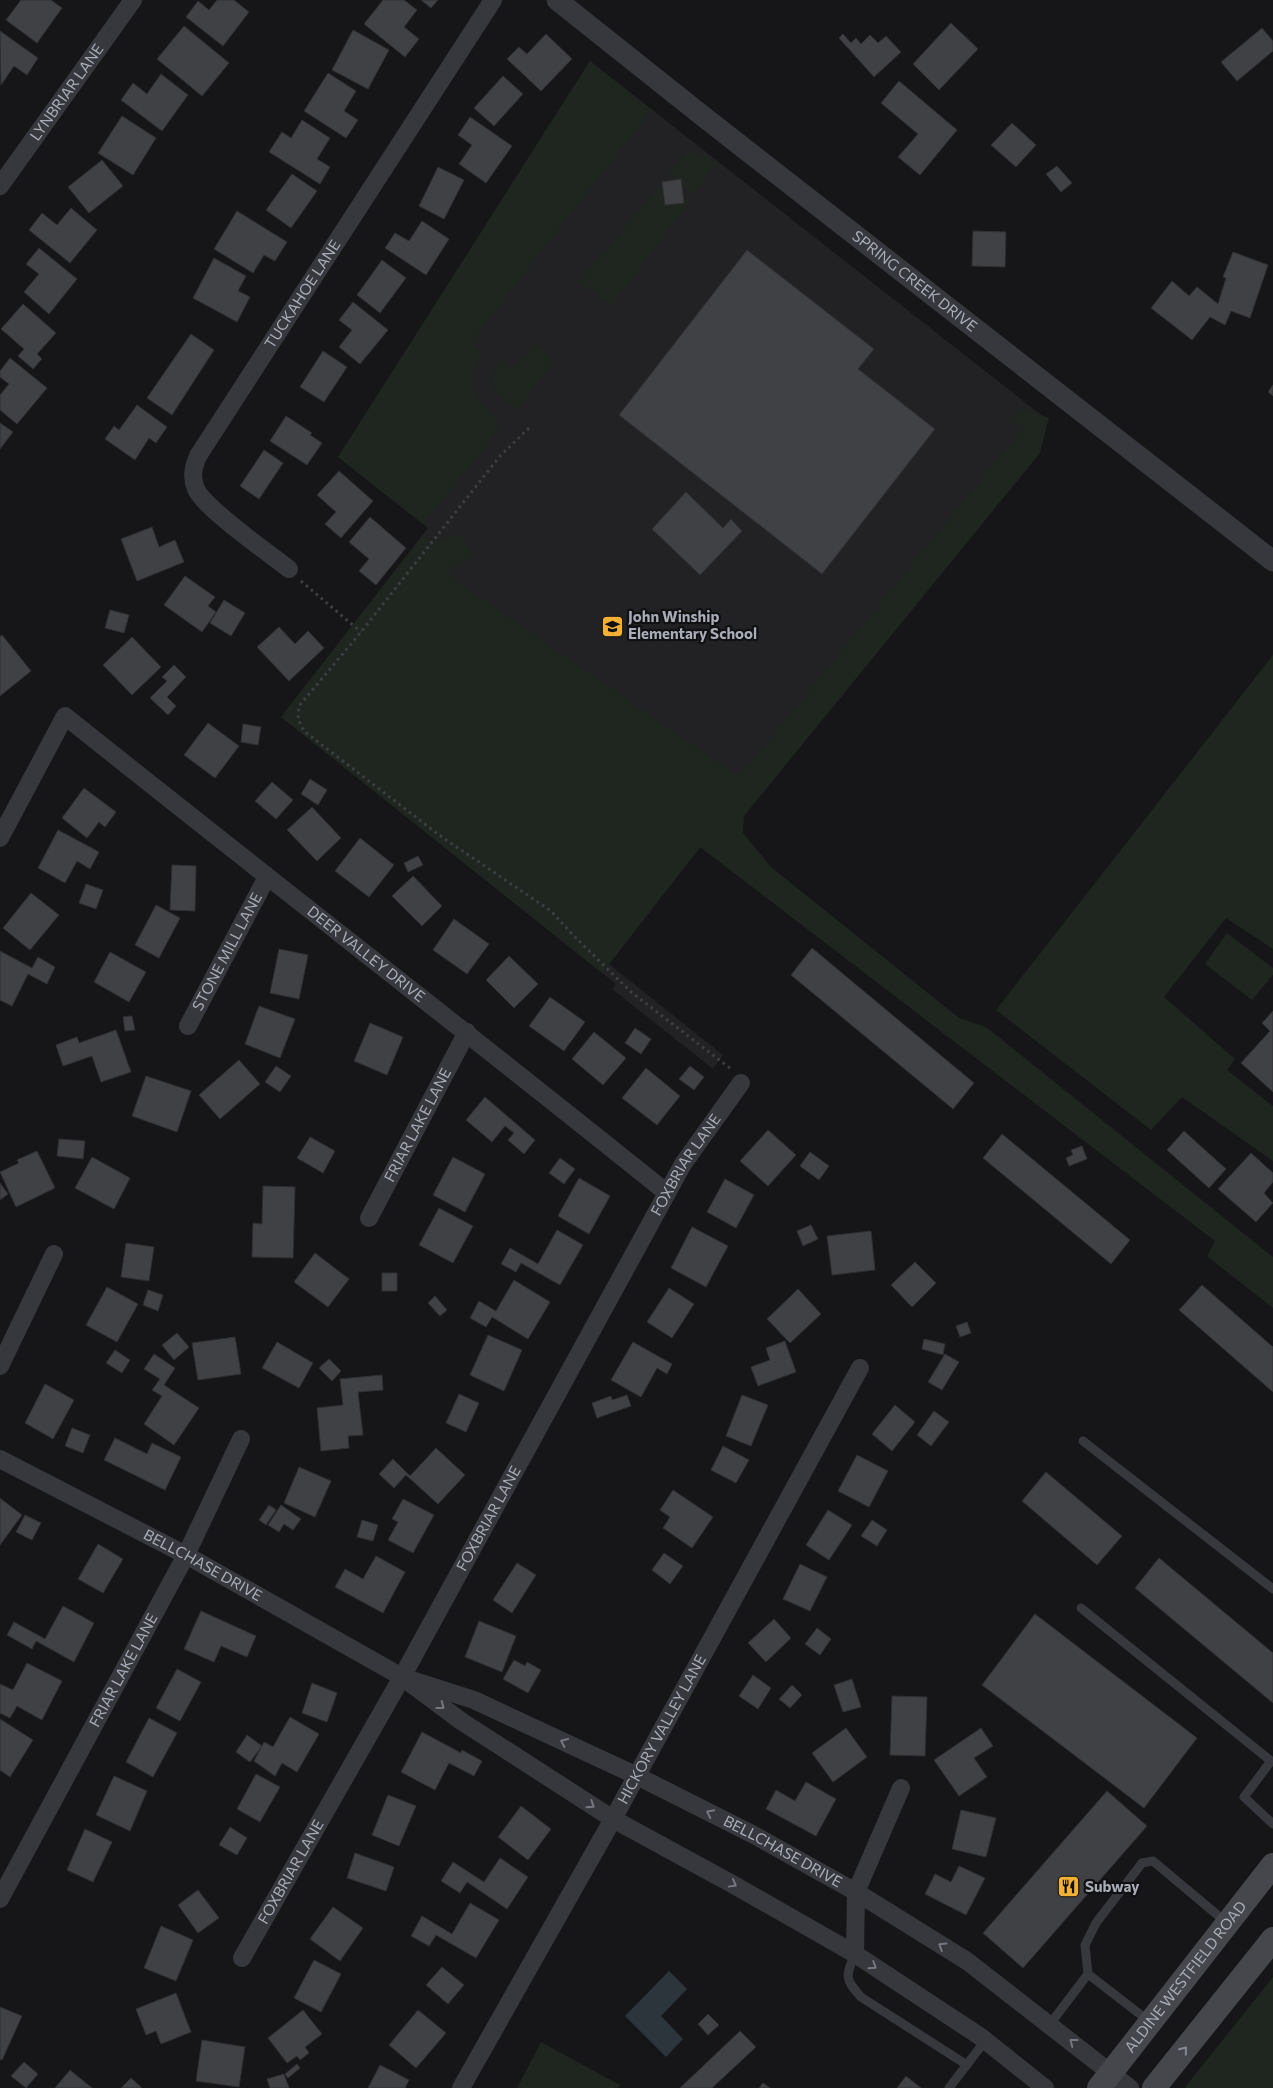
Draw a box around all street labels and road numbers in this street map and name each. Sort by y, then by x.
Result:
street label: LYNBRIAR LANE [25,40,107,144]
street label: SPRING CREEK DRIVE [849,226,981,335]
street label: TUCKAHOE LANE [260,236,344,351]
street label: STONE MILL LANE [188,889,265,1013]
street label: DEER VALLEY DRIVE [304,901,429,1005]
street label: FRIAR LAKE LANE [380,1065,454,1185]
street label: FOXBRIAR LANE [646,1110,724,1219]
street label: FOXBRIAR LANE [452,1462,524,1574]
street label: BELLCHASE DRIVE [141,1525,266,1604]
street label: FRIAR LAKE LANE [85,1610,161,1730]
street label: HICKORY VALLEY LANE [613,1651,709,1807]
street label: BELLCHASE DRIVE [721,1811,846,1891]
street label: FOXBRIAR LANE [253,1816,327,1927]
street label: ALDINE WESTFIELD ROAD [1120,1897,1250,2056]

